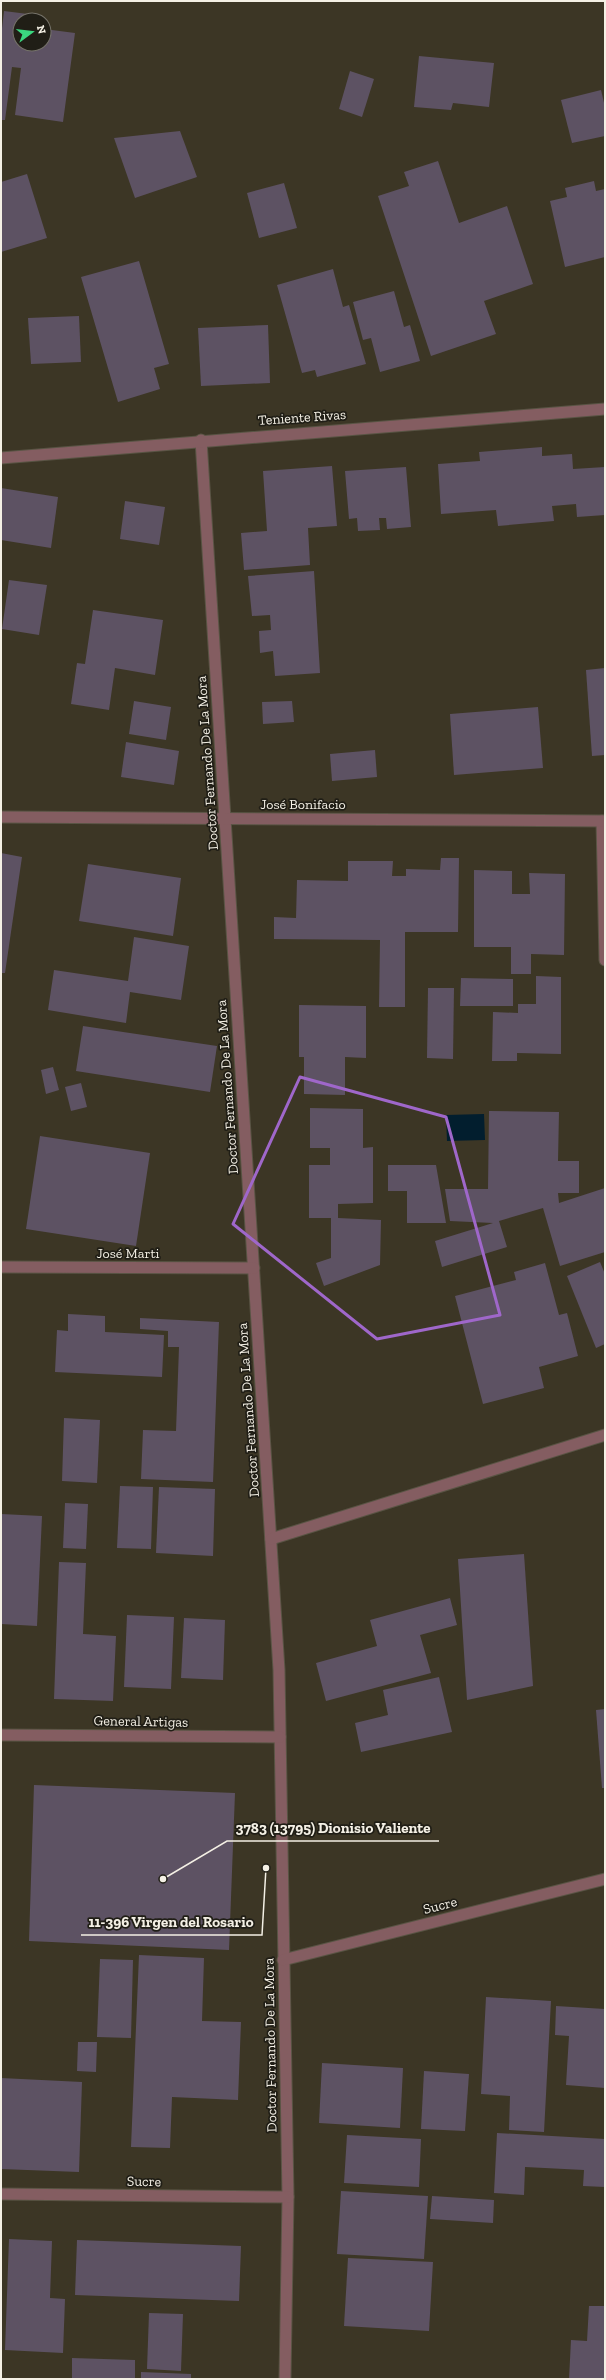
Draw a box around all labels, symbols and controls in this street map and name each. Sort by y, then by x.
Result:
north arrow [12,12,52,52]
text: N [34,24,49,36]
street label: Teniente Rivas [257,406,347,429]
street label: Doctor Fernando De La Mora [193,675,222,851]
street label: José Bonifacio [260,796,346,813]
street label: Doctor Fernando De La Mora [213,999,242,1175]
street label: José Marti [96,1245,160,1262]
street label: Doctor Fernando De La Mora [234,1322,263,1498]
street label: General Artigas [94,1712,188,1731]
callout: 3783 (13795) Dionisio Valiente [227,1814,439,1841]
text: 3783 (13795) Dionisio Valiente [235,1819,431,1837]
street label: Sucre [421,1893,459,1918]
callout: 11-396 Virgen del Rosario [81,1908,262,1935]
text: 11-396 Virgen del Rosario [88,1913,254,1931]
street label: Doctor Fernando De La Mora [260,1957,281,2132]
street label: Sucre [127,2173,162,2190]

